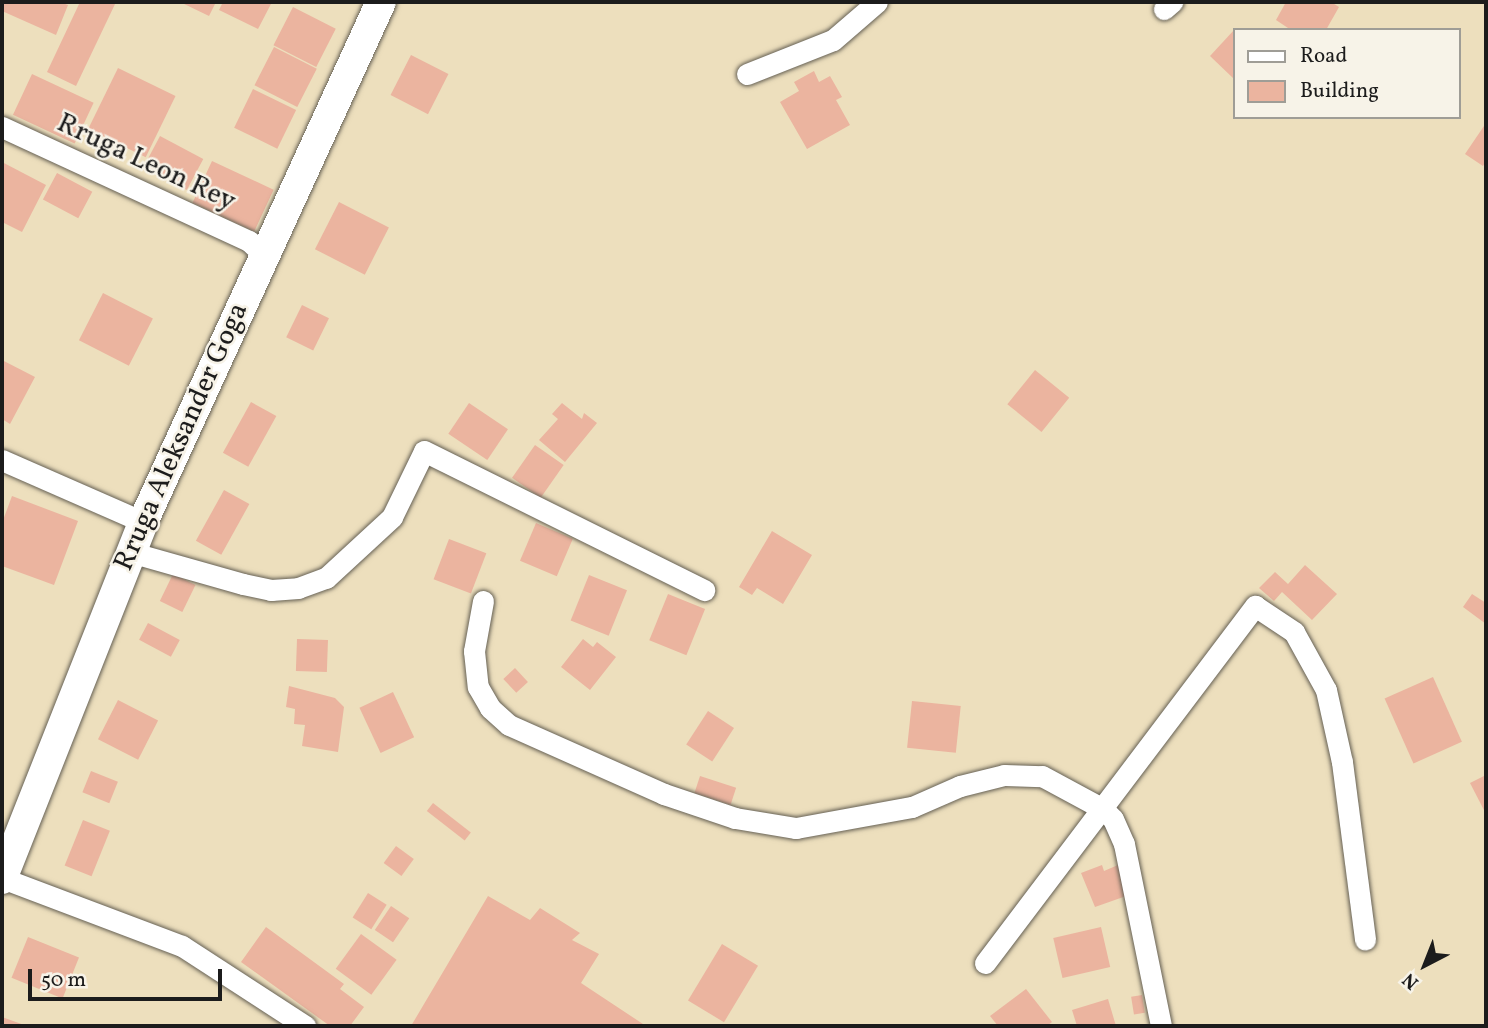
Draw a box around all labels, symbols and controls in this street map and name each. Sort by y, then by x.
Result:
legend [1232,28,1460,119]
text: Road [1300,42,1347,71]
text: Building [1300,77,1379,106]
street label: Rruga Leon Rey [51,107,241,219]
street label: Rruga Aleksander Goga [108,298,256,576]
north arrow [1390,930,1460,1000]
scale bar [32,954,226,998]
text: 50 m [41,966,86,995]
text: N [1397,966,1425,995]

